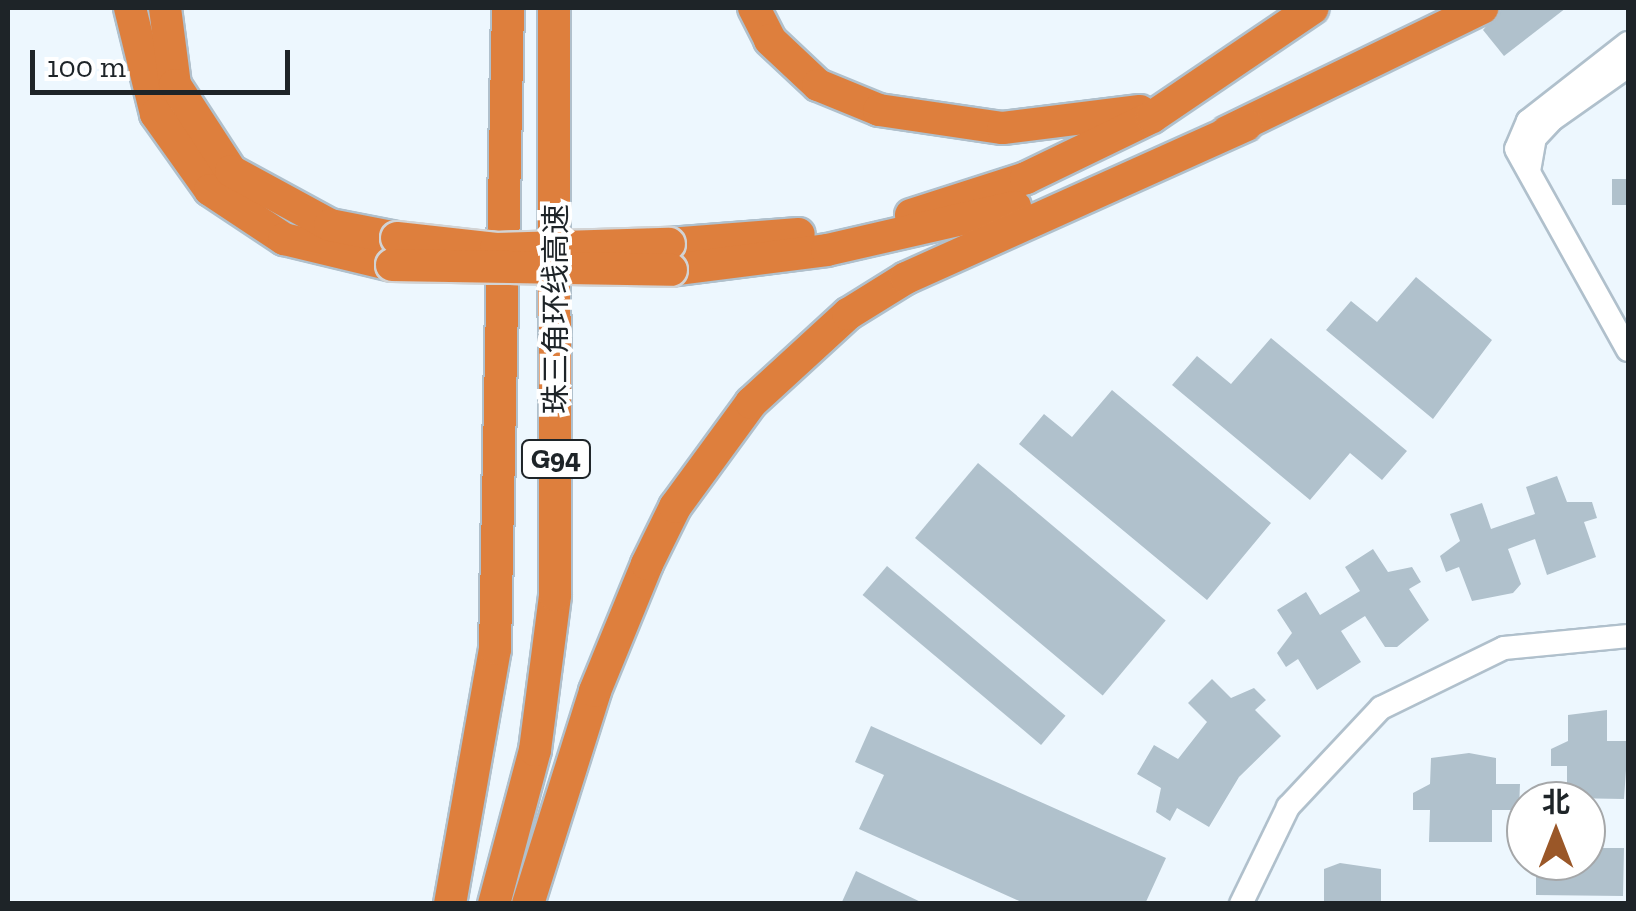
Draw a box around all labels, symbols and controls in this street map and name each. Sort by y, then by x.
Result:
scale bar [35,30,295,92]
text: 100 m [47,49,126,85]
street label: 珠三角环线高速 [538,204,574,414]
road number: G94 [518,436,594,482]
north arrow [1506,781,1606,881]
text: 北 [1542,786,1570,819]

